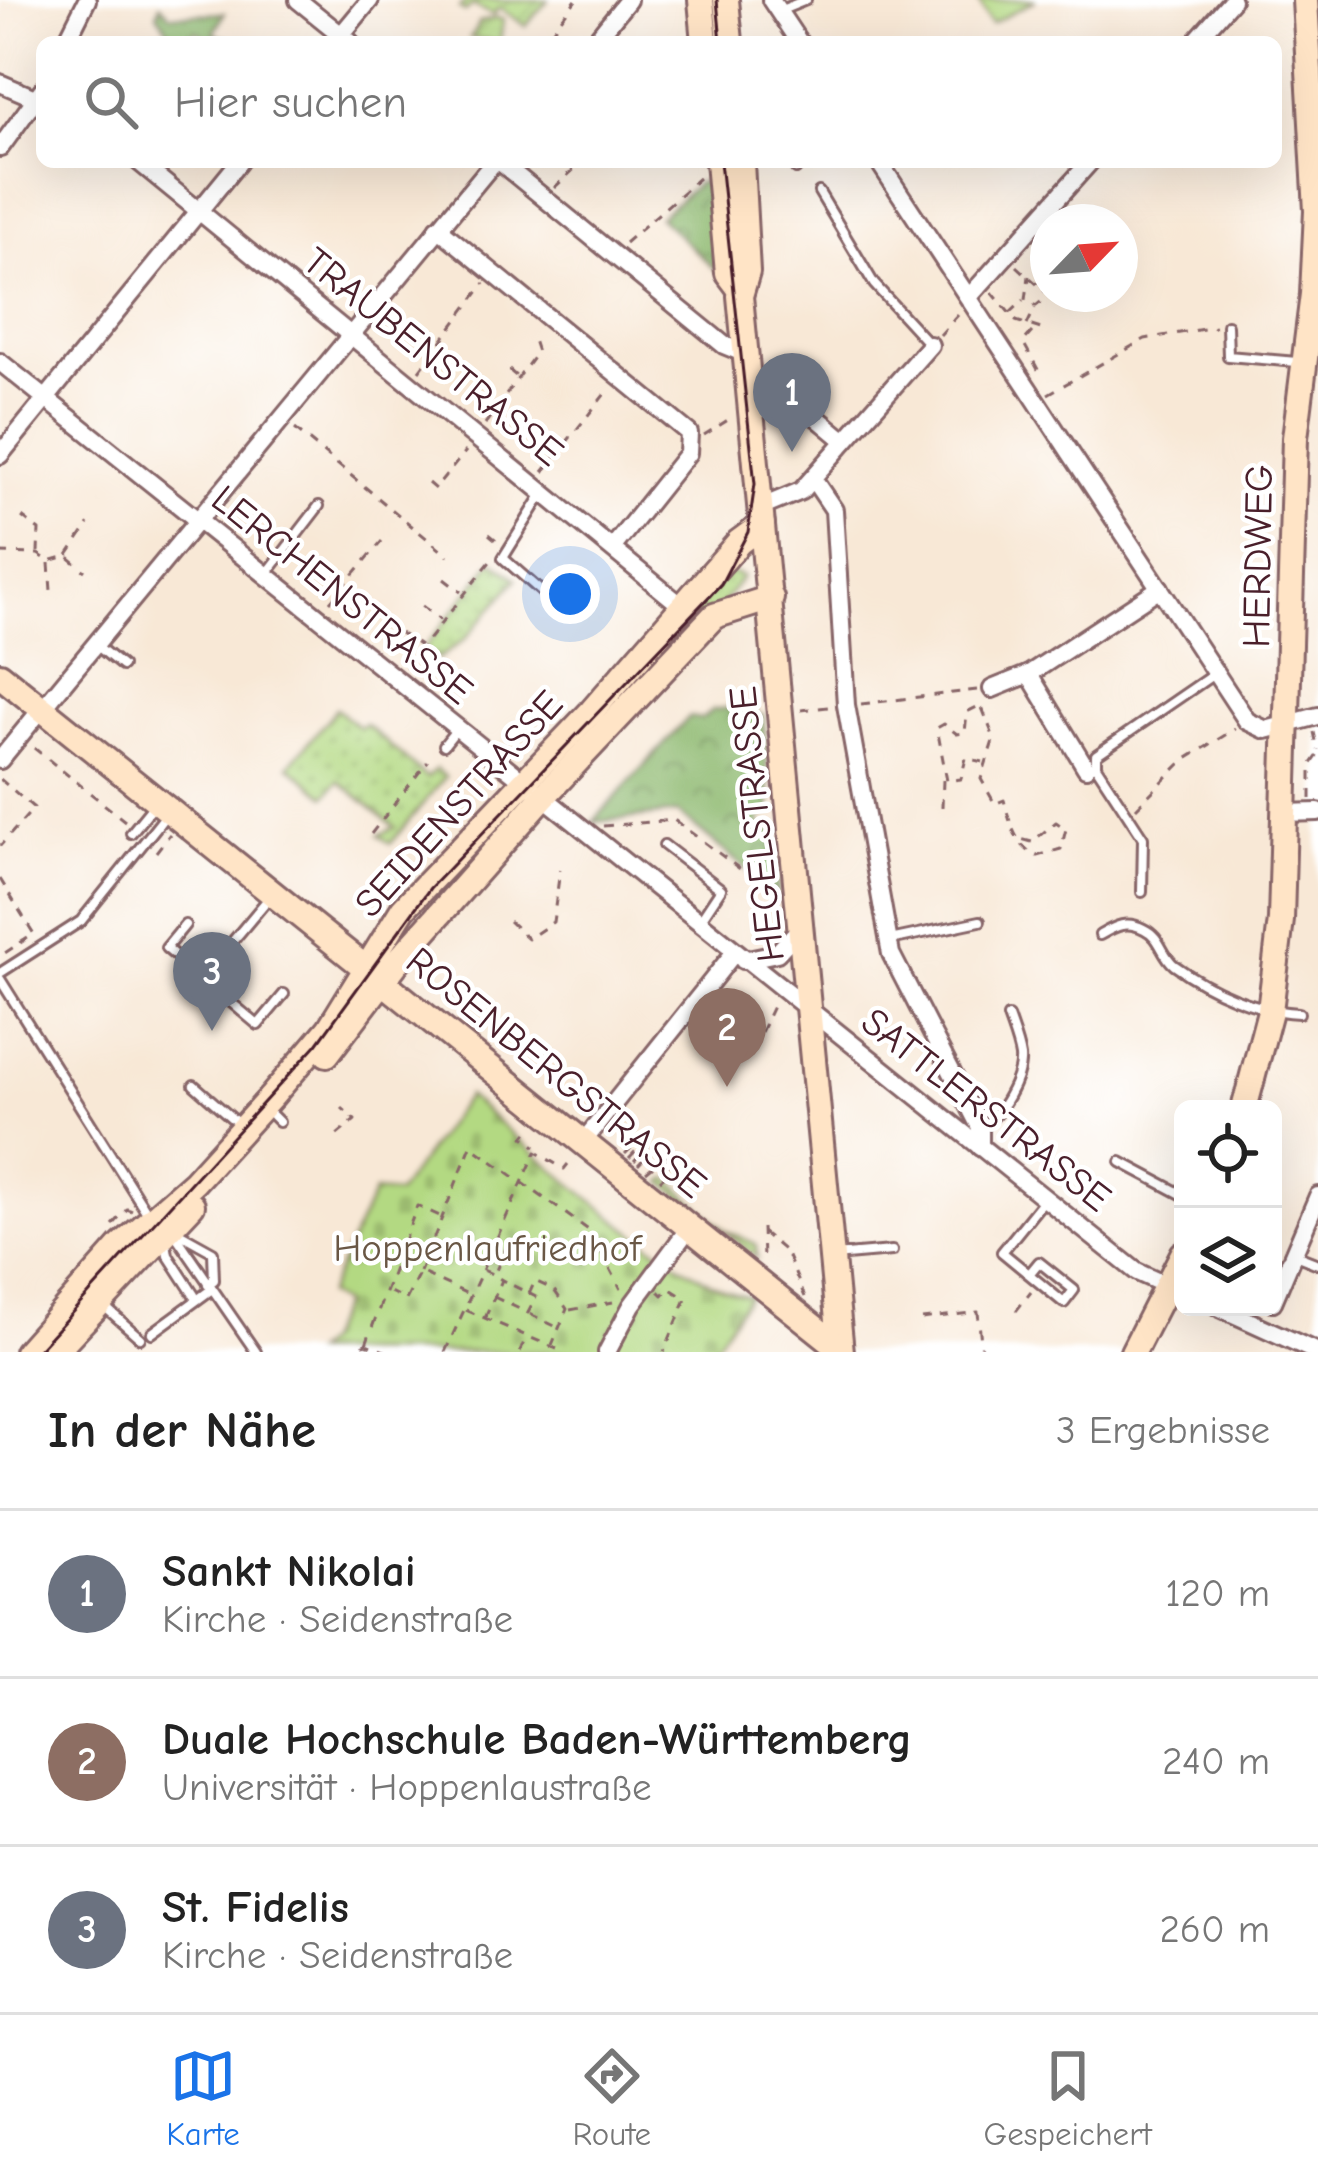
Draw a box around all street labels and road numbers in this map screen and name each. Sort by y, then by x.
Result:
street label: TRAUBENSTRASSE [294,239,572,475]
street label: HERDWEG [1234,464,1282,648]
street label: LERCHENSTRASSE [203,476,481,714]
street label: SEIDENSTRASSE [346,682,572,926]
street label: HEGELSTRASSE [720,684,794,964]
street label: ROSENBERGSTRASSE [397,938,715,1208]
street label: SATTLERSTRASSE [853,999,1119,1221]

